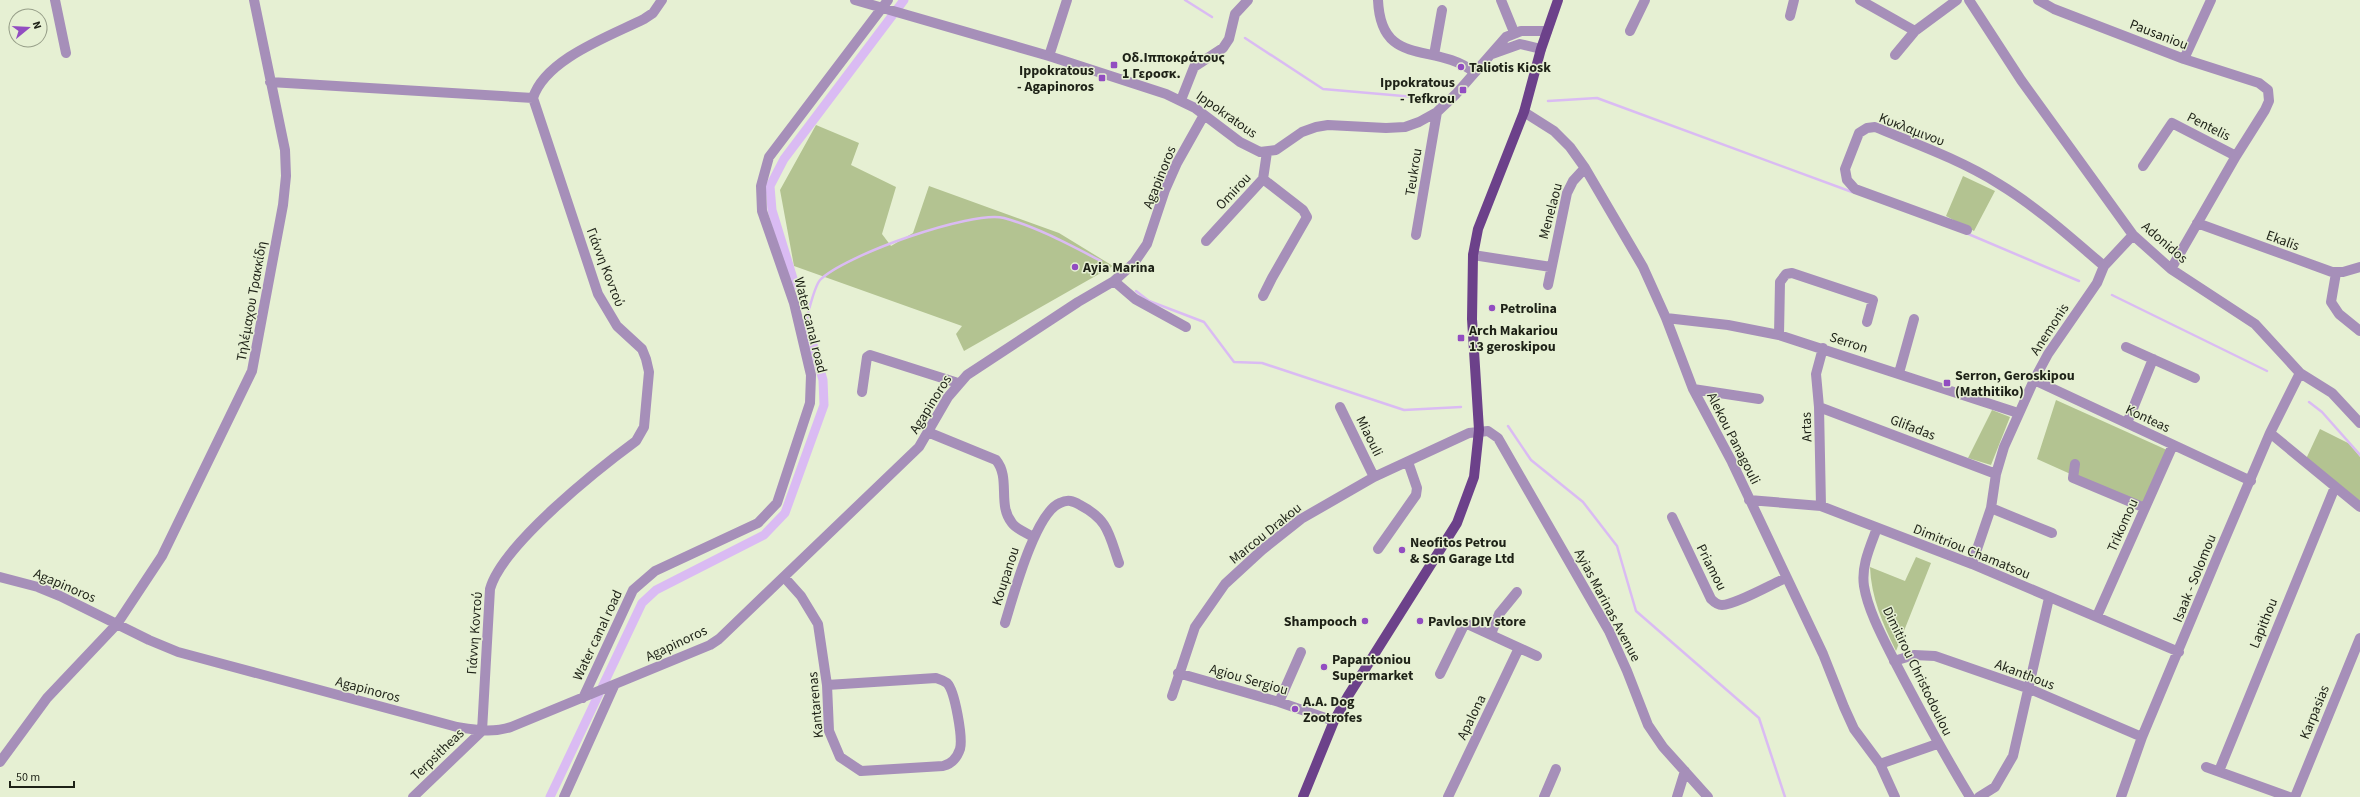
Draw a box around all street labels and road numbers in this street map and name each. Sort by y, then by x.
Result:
street label: Pausaniou [2126,15,2191,55]
street label: Ippokratous [1192,86,1261,143]
street label: Pentelis [2183,107,2234,146]
street label: Κυκλαμινου [1876,108,1947,152]
street label: Agapinoros [1138,143,1182,212]
street label: Teukrou [1400,147,1428,197]
street label: Omirou [1211,169,1256,215]
street label: Menelaou [1534,181,1568,242]
street label: Adonidos [2137,217,2192,269]
street label: Γιάννη Κοντού [581,225,629,310]
street label: Ekalis [2263,226,2302,256]
street label: Τηλέμαχου Τρακκίδη [232,240,272,363]
street label: Water canal road [788,275,832,375]
street label: Anemonis [2026,300,2074,359]
street label: Serron [1827,327,1870,359]
street label: Agapinoros [905,371,957,438]
street label: Alekou Panagouli [1701,389,1765,488]
street label: Konteas [2122,400,2173,438]
street label: Glifadas [1887,410,1938,446]
street label: Artas [1796,412,1818,442]
street label: Miaouli [1351,413,1387,460]
street label: Trikomou [2102,496,2143,555]
street label: Marcou Drakou [1225,498,1306,569]
street label: Dimitriou Chamatsou [1910,519,2033,585]
street label: Isaak - Solomou [2168,531,2222,626]
street label: Priamou [1691,541,1731,594]
street label: Koupanou [987,544,1025,608]
street label: Ayias Marinas Avenue [1569,545,1645,666]
street label: Agapinoros [30,564,99,608]
street label: Water canal road [568,587,628,684]
street label: Γιάννη Κοντού [462,591,488,675]
street label: Lapithou [2245,595,2283,652]
street label: Dimitirou Christodoulou [1877,604,1957,739]
street label: Agapinoros [642,621,711,667]
street label: Akanthous [1992,654,2058,696]
street label: Agiou Sergiou [1207,659,1290,701]
street label: Kantarenas [803,671,829,739]
street label: Agapinoros [333,672,402,708]
street label: Karpasias [2295,682,2335,742]
street label: Apalona [1452,691,1491,743]
street label: Terpsitheas [406,724,469,785]

